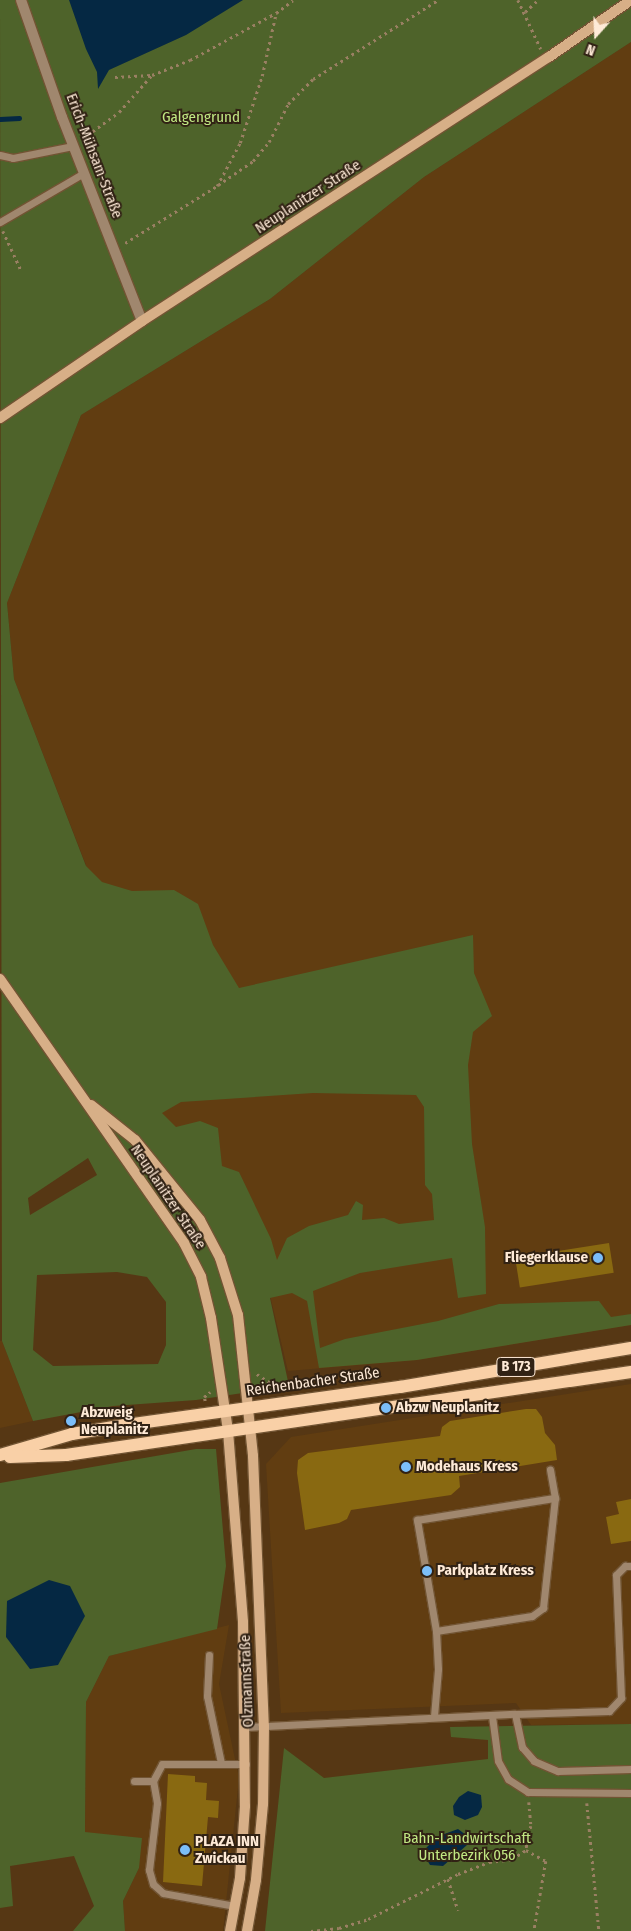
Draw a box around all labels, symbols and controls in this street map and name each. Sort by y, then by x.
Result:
north arrow [571,10,621,60]
text: N [584,40,598,59]
street label: Erich-Mühsam-Straße [62,91,126,221]
park label: Galgengrund [162,109,240,127]
street label: Neuplanitzer Straße [252,156,364,238]
street label: Neuplanitzer Straße [126,1141,210,1253]
place label: Fliegerklause [505,1249,588,1267]
marker: Fliegerklause [592,1252,604,1264]
road number: B 173 [496,1355,536,1378]
street label: Reichenbacher Straße [245,1364,381,1400]
place label: Abzw Neuplanitz [396,1399,499,1417]
marker: Abzw Neuplanitz [380,1402,392,1414]
place label: Abzweig Neuplanitz [81,1403,148,1438]
marker: Abzweig Neuplanitz [65,1415,77,1427]
place label: Modehaus Kress [416,1458,518,1476]
marker: Modehaus Kress [400,1461,412,1473]
place label: Parkplatz Kress [437,1562,534,1580]
marker: Parkplatz Kress [421,1565,433,1577]
street label: Olzmannstraße [236,1634,258,1728]
park label: Bahn-Landwirtschaft Unterbezirk 056 [403,1829,531,1864]
place label: PLAZA INN Zwickau [195,1832,259,1867]
marker: PLAZA INN Zwickau [179,1844,191,1856]

